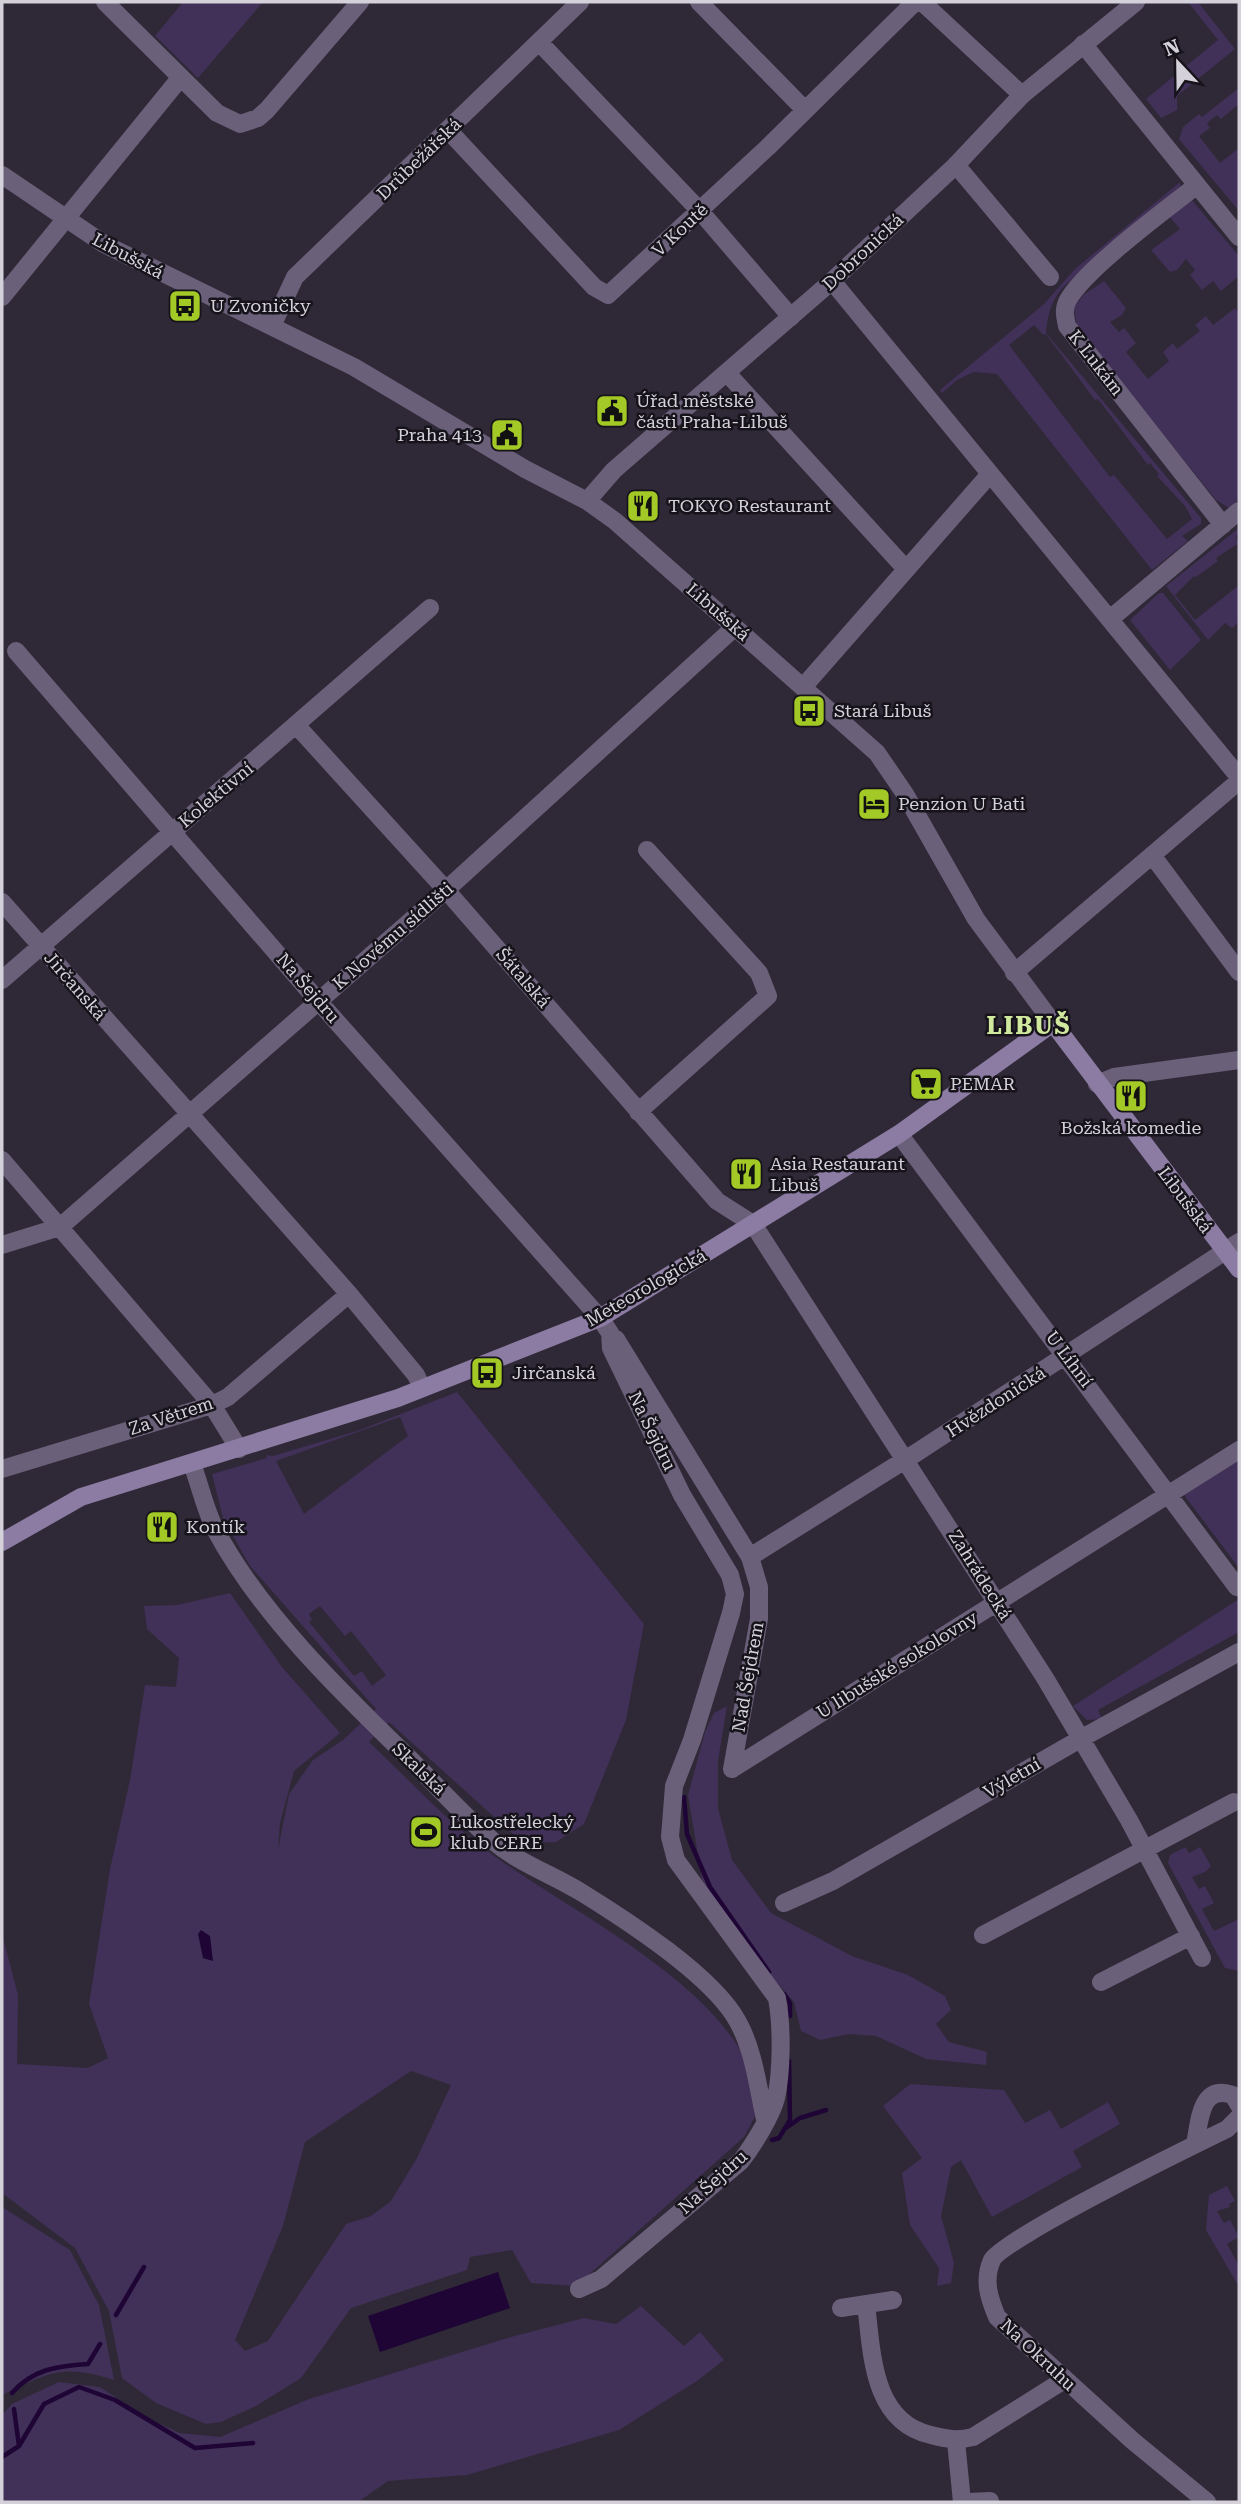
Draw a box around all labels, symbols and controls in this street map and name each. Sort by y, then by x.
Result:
north arrow [1143,28,1213,98]
text: N [1161,34,1183,61]
street label: Drůbežářská [372,113,465,204]
street label: V Koutě [647,198,712,261]
street label: Dobronická [818,209,908,294]
street label: Libušská [89,228,167,283]
bus stop icon: U Zvoničky [166,287,204,325]
place label: U Zvoničky [210,295,311,316]
street label: K Lukám [1064,326,1128,399]
place label: Úřad městské části Praha-Libuš [636,390,788,432]
public building icon: Úřad městské části Praha-Libuš [593,392,631,430]
public building icon: Praha 413 [488,416,526,454]
place label: Praha 413 [397,424,482,445]
restaurant icon: TOKYO Restaurant [624,487,662,525]
place label: TOKYO Restaurant [668,495,831,516]
street label: Libušská [682,578,755,645]
bus stop icon: Stará Libuš [790,692,828,730]
place label: Stará Libuš [834,700,931,721]
street label: Kolektivní [174,757,257,832]
hotel icon: Penzion U Bati [855,785,893,823]
place label: Penzion U Bati [898,793,1025,814]
street label: K Novému sídlišti [328,877,457,994]
street label: Šátalská [492,944,555,1012]
street label: Jirčanská [40,947,111,1024]
street label: Na Šejdru [272,949,344,1027]
district label: LIBUŠ [986,1011,1072,1040]
supermarket icon: PEMAR [907,1065,945,1103]
place label: PEMAR [950,1073,1016,1094]
restaurant icon: Božská komedie [1112,1077,1150,1115]
place label: Božská komedie [1061,1117,1202,1138]
place label: Asia Restaurant Libuš [770,1153,905,1195]
restaurant icon: Asia Restaurant Libuš [727,1155,765,1193]
street label: Libušská [1154,1163,1217,1237]
street label: Meteorologická [582,1244,710,1331]
street label: U Líhní [1041,1326,1097,1391]
bus stop icon: Jirčanská [468,1354,506,1392]
place label: Jirčanská [512,1362,596,1383]
street label: Hvězdonická [942,1362,1049,1441]
street label: Na Šejdru [624,1388,681,1474]
street label: Za Větrem [126,1392,216,1439]
restaurant icon: Kontík [143,1508,181,1546]
place label: Kontík [186,1516,245,1537]
street label: Zahrádecká [945,1526,1016,1624]
street label: U libušské sokolovny [812,1606,981,1723]
street label: Nad Šejdrem [727,1620,768,1734]
street label: Skalská [388,1738,451,1799]
street label: Výletní [980,1753,1044,1802]
place label: Lukostřelecký klub CERE [450,1811,574,1853]
sports icon: Lukostřelecký klub CERE [407,1813,445,1851]
street label: Na Šejdru [674,2145,751,2218]
street label: Na Okruhu [996,2314,1080,2395]

